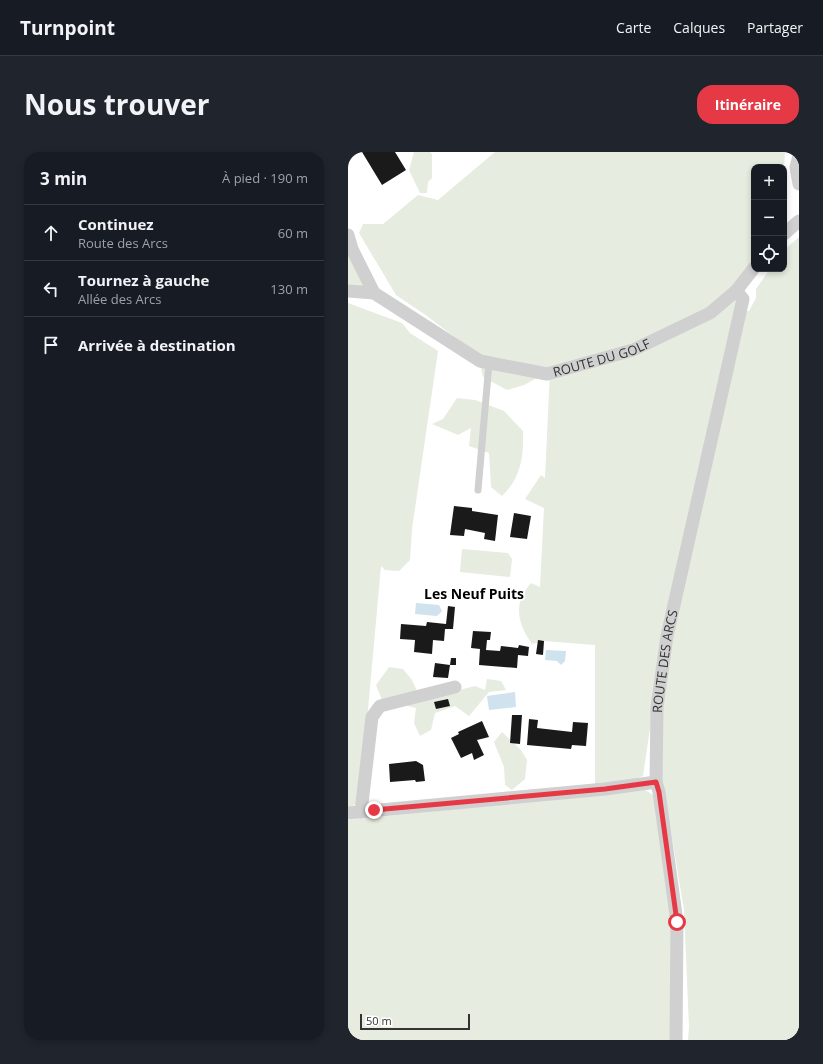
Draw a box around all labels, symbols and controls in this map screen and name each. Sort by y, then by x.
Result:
text: Turnpoint [20,15,115,41]
text: Carte [616,18,651,37]
text: Calques [673,18,725,37]
text: Partager [747,18,803,37]
text: Nous trouver [24,85,210,123]
button: Itinéraire [697,85,799,124]
map controls [751,164,787,272]
button: + [751,164,787,200]
text: 3 min [40,167,87,190]
text: À pied · 190 m [222,169,308,187]
button: − [751,200,787,236]
text: Continuez [78,214,154,234]
icon: ahead [40,222,62,244]
text: 60 m [278,224,308,242]
text: Route des Arcs [78,234,168,252]
button: locate [751,236,787,272]
text: Tournez à gauche [78,270,209,290]
icon: left [40,278,62,300]
text: 130 m [270,280,308,298]
text: Allée des Arcs [78,290,162,308]
icon: arrive [40,334,62,356]
street label: ROUTE DU GOLF [551,334,653,381]
text: Arrivée à destination [78,335,236,355]
district label: Les Neuf Puits [424,584,524,603]
street label: ROUTE DES ARCS [648,608,682,713]
route end [365,801,383,819]
route start [668,913,686,931]
scale bar [360,1012,470,1031]
text: 50 m [366,1013,392,1028]

